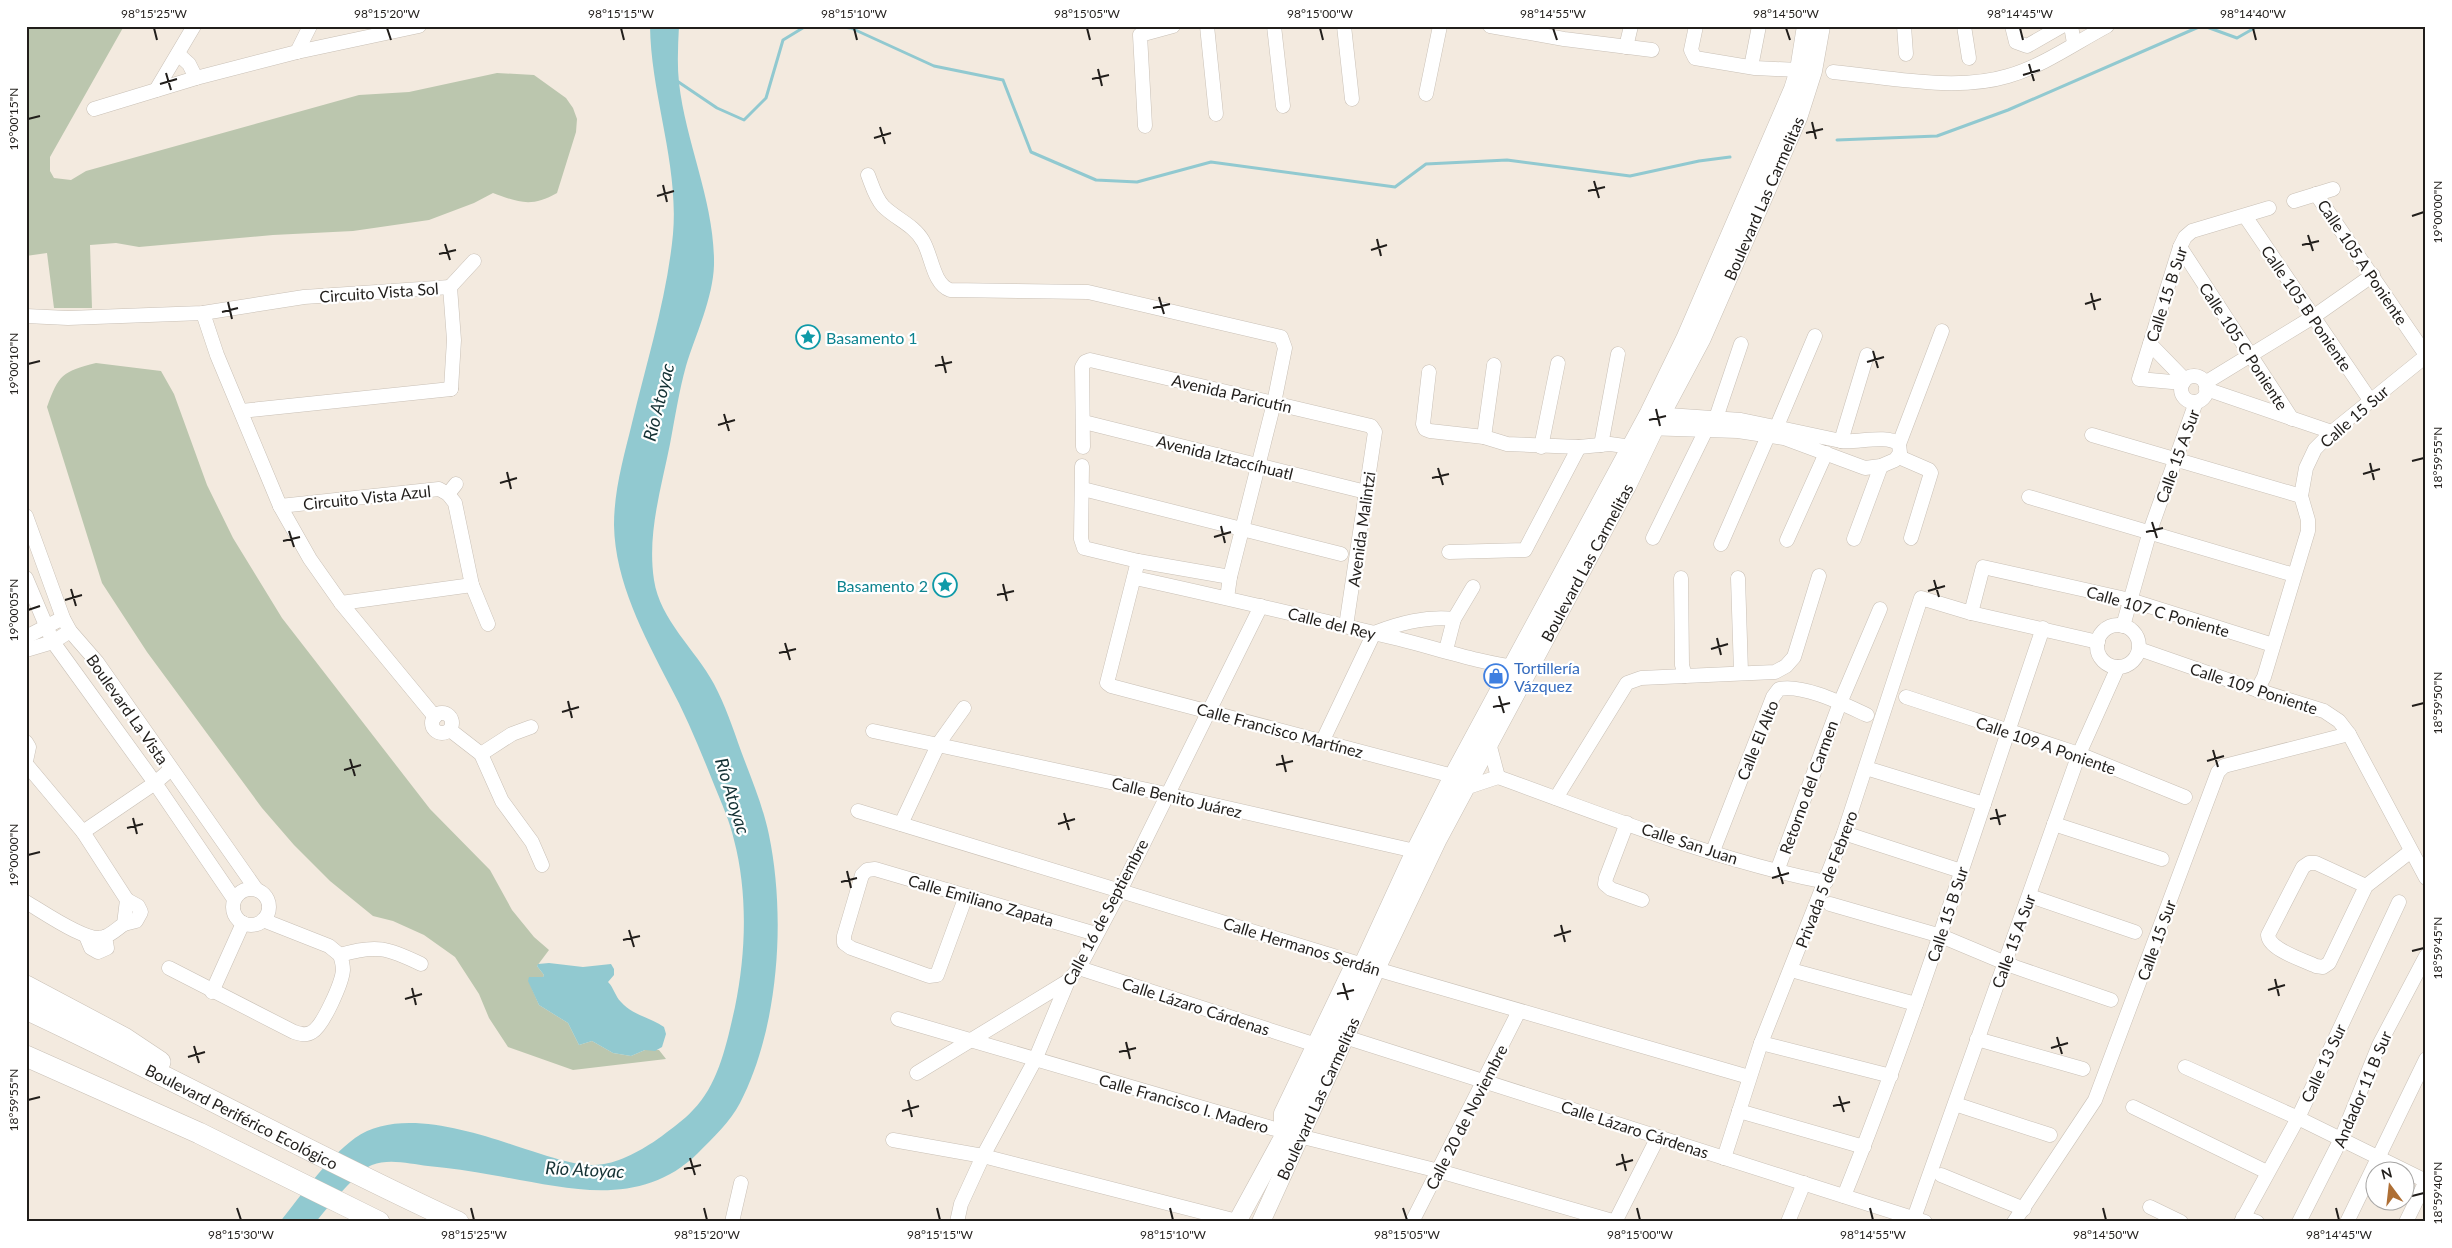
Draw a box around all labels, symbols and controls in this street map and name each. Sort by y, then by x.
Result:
text: 98°15'25"W [121,6,188,21]
text: 98°15'20"W [354,6,421,21]
text: 98°15'15"W [588,6,655,21]
text: 98°15'10"W [821,6,888,21]
text: 98°15'05"W [1054,6,1121,21]
text: 98°15'00"W [1287,6,1354,21]
text: 98°14'55"W [1520,6,1587,21]
text: 98°14'50"W [1753,6,1820,21]
text: 98°14'45"W [1987,6,2054,21]
text: 98°14'40"W [2220,6,2287,21]
text: 19°00'15"N [6,88,21,150]
street label: Boulevard Las Carmelitas [1719,113,1807,283]
text: 19°00'00"N [2430,181,2445,243]
street label: Calle 105 A Poniente [2314,196,2412,328]
street label: Calle 105 B Poniente [2258,242,2356,374]
street label: Calle 15 B Sur [2142,244,2190,344]
street label: Circuito Vista Sol [319,278,439,306]
street label: Calle 105 C Poniente [2196,279,2292,413]
place icon: Basamento 1 [795,324,821,350]
place label: Basamento 1 [826,328,918,347]
text: 19°00'10"N [6,333,21,395]
water label: Río Atoyac [638,361,678,443]
street label: Avenida Paricutín [1170,370,1294,416]
street label: Calle 15 Sur [2316,381,2392,451]
street label: Calle 15 A Sur [2151,406,2203,506]
text: 18°59'55"N [2430,427,2445,489]
street label: Avenida Iztaccíhuatl [1155,431,1295,483]
street label: Avenida Malintzi [1344,470,1378,588]
street label: Boulevard Las Carmelitas [1536,480,1636,644]
street label: Circuito Vista Azul [302,481,432,513]
place icon: Basamento 2 [932,572,958,598]
place label: Basamento 2 [836,576,928,595]
text: 19°00'05"N [6,579,21,641]
street label: Calle 107 C Poniente [2084,581,2232,641]
street label: Calle del Rey [1286,603,1379,643]
street label: Boulevard La Vista [83,650,173,768]
place label: Tortillería Vázquez [1514,658,1580,695]
street label: Calle 109 Poniente [2188,658,2320,718]
shop icon: Tortillería Vázquez [1483,663,1509,689]
text: 18°59'50"N [2430,672,2445,734]
street label: Calle El Alto [1732,697,1782,783]
street label: Calle Francisco Martínez [1195,699,1365,761]
street label: Calle 109 A Poniente [1973,712,2119,778]
street label: Retorno del Carmen [1775,718,1841,856]
water label: Río Atoyac [711,755,755,837]
street label: Calle Benito Juárez [1110,773,1244,821]
street label: Privada 5 de Febrero [1791,808,1861,950]
street label: Calle San Juan [1639,818,1741,868]
text: 19°00'00"N [6,824,21,886]
street label: Calle 16 de Septiembre [1058,835,1152,989]
street label: Calle 15 B Sur [1923,864,1971,964]
street label: Calle Emiliano Zapata [906,870,1056,930]
street label: Calle 15 A Sur [1987,891,2039,991]
street label: Calle 15 Sur [2133,897,2179,983]
street label: Calle Hermanos Serdán [1221,913,1383,979]
text: 18°59'45"N [2430,917,2445,979]
street label: Calle Lázaro Cárdenas [1120,973,1272,1039]
street label: Boulevard Las Carmelitas [1272,1014,1362,1182]
street label: Calle 13 Sur [2297,1020,2350,1105]
street label: Andador 11 B Sur [2329,1028,2395,1150]
street label: Calle 20 de Noviembre [1421,1041,1511,1193]
street label: Boulevard Periférico Ecológico [143,1059,342,1172]
text: 18°59'55"N [6,1069,21,1131]
street label: Calle Francisco I. Madero [1097,1070,1271,1136]
street label: Calle Lázaro Cárdenas [1559,1096,1711,1162]
water label: Río Atoyac [545,1156,625,1182]
north arrow [2364,1160,2414,1210]
text: 18°59'40"N [2430,1162,2445,1224]
text: N [2379,1163,2394,1183]
text: 98°15'30"W [208,1227,275,1242]
text: 98°15'25"W [441,1227,508,1242]
text: 98°15'20"W [674,1227,741,1242]
text: 98°15'15"W [907,1227,974,1242]
text: 98°15'10"W [1140,1227,1207,1242]
text: 98°15'05"W [1374,1227,1441,1242]
text: 98°15'00"W [1607,1227,1674,1242]
text: 98°14'55"W [1840,1227,1907,1242]
text: 98°14'50"W [2073,1227,2140,1242]
text: 98°14'45"W [2306,1227,2373,1242]

